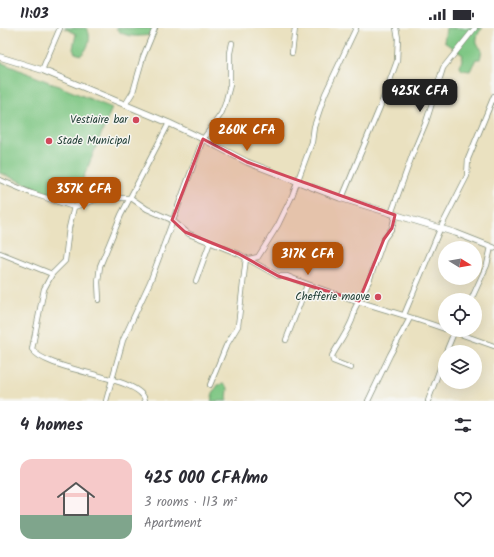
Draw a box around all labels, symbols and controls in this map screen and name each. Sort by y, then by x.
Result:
text: 11:03 [20,2,49,26]
pin: 425K CFA [379,79,461,113]
text: 425K CFA [391,81,449,102]
place label: Vestiaire bar [70,111,129,129]
marker: Vestiaire bar [131,115,141,125]
pin: 260K CFA [206,118,288,152]
text: 260K CFA [218,120,276,141]
place label: Stade Municipal [57,132,130,150]
marker: Stade Municipal [44,136,54,146]
pin: 357K CFA [43,177,125,211]
text: 357K CFA [56,179,112,200]
north arrow [438,241,482,285]
map controls [438,241,482,389]
pin: 317K CFA [267,242,349,276]
text: 317K CFA [281,244,335,265]
place label: Chefferie maove [295,288,370,306]
marker: Chefferie maove [373,292,383,302]
button: locate [438,293,482,337]
button: layers [438,345,482,389]
text: 4 homes [20,412,83,439]
icon: filters [452,414,474,436]
text: 425 000 CFA/mo [144,465,268,492]
icon: home [52,475,100,523]
icon: heart [452,488,474,510]
text: 3 rooms · 113 m² [144,492,237,513]
text: Apartment [144,513,202,534]

